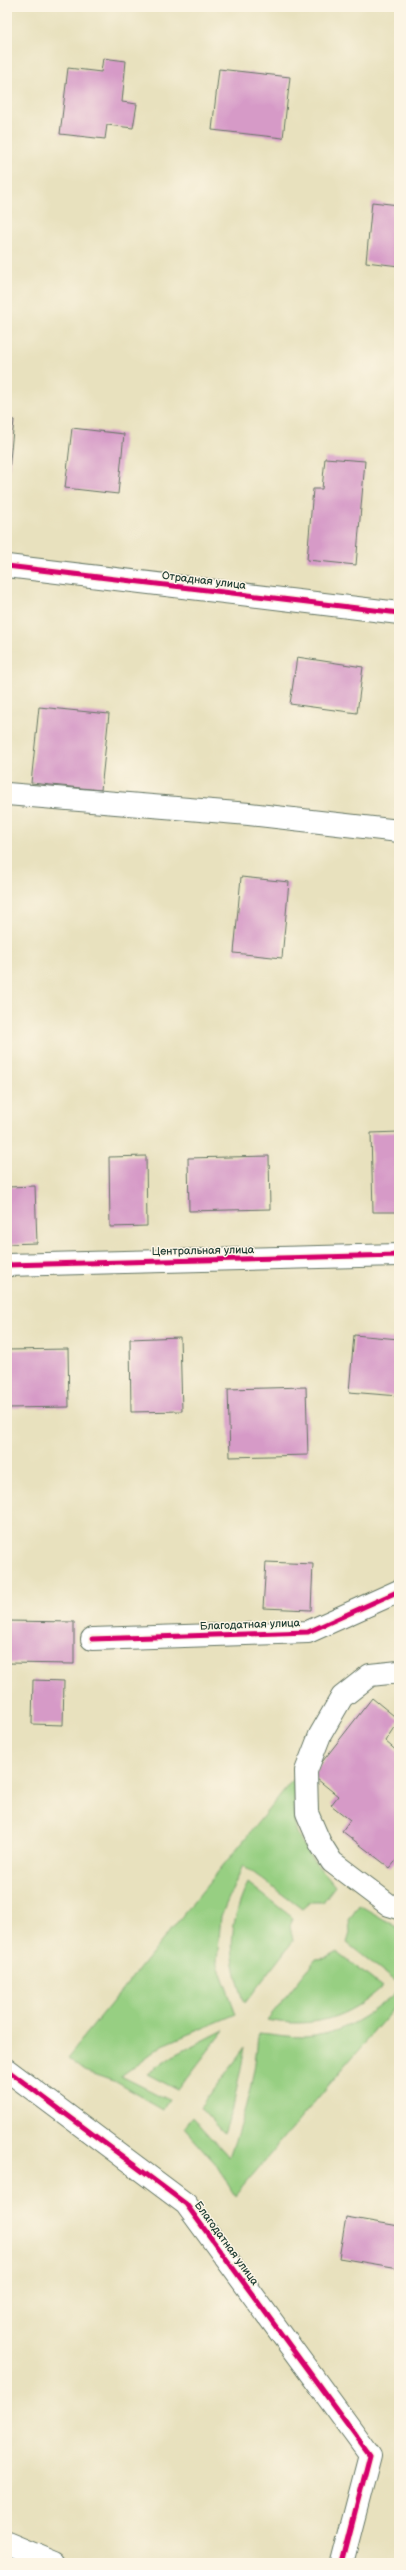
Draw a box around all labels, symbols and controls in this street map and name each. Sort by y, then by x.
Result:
street label: Отрадная улица [161,569,247,592]
street label: Центральная улица [152,1243,255,1258]
street label: Благодатная улица [200,1616,301,1633]
street label: Благодатная улица [192,2199,262,2288]

